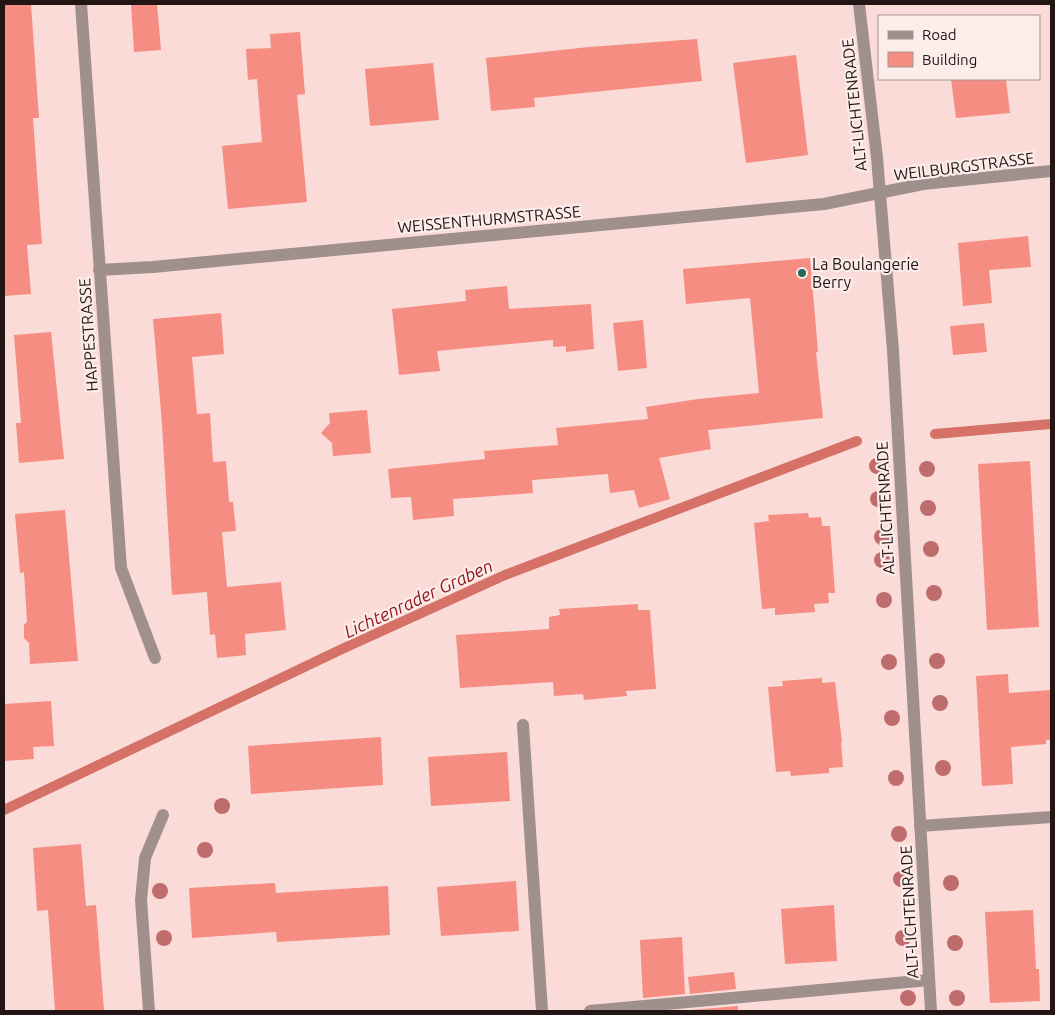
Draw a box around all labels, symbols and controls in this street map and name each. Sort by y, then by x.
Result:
legend [878,15,1040,80]
text: Road [922,26,957,43]
street label: ALT-LICHTENRADE [838,38,870,172]
text: Building [922,51,977,68]
street label: WEILBURGSTRASSE [893,148,1035,184]
street label: WEISSENTHURMSTRASSE [397,202,581,236]
place label: La Boulangerie Berry [812,255,919,291]
marker: La Boulangerie Berry [796,267,808,279]
street label: HAPPESTRASSE [75,278,101,392]
street label: ALT-LICHTENRADE [873,441,897,575]
water label: Lichtenrader Graben [340,555,496,641]
street label: ALT-LICHTENRADE [897,845,921,979]

